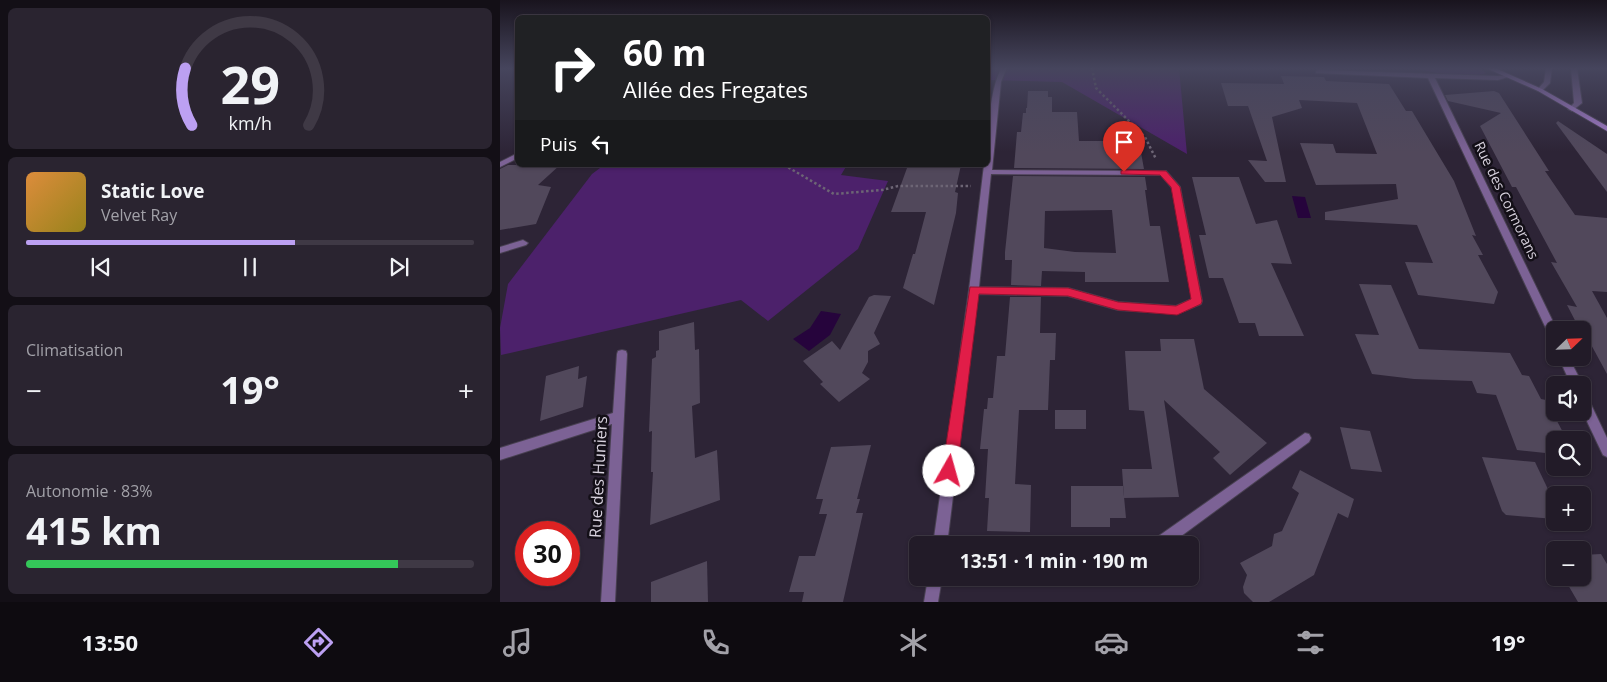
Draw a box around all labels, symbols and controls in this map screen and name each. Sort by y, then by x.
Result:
text: 60 m [623,29,706,76]
icon: right [540,35,605,100]
text: 29 [220,48,280,119]
text: Allée des Fregates [623,74,808,104]
text: km/h [228,111,272,135]
pin [1103,121,1145,172]
icon: arrive [1110,128,1138,156]
icon: left [587,130,615,158]
text: Puis [540,131,577,157]
street label: Rue des Cormorans [1470,138,1544,262]
text: Static Love [101,178,204,204]
text: Velvet Ray [101,204,177,226]
icon: previous [87,253,115,281]
icon: pause [236,253,264,281]
icon: next [385,253,413,281]
north arrow [1546,321,1591,366]
map controls [1546,321,1591,586]
text: Climatisation [26,339,123,361]
text: 19° [220,363,280,415]
text: − [26,371,42,409]
text: + [458,371,474,409]
button: sound [1546,376,1591,421]
street label: Rue des Huniers [584,416,612,538]
button: search [1546,431,1591,476]
position arrow [922,444,974,496]
text: Autonomie · 83% [26,480,153,502]
button: + [1546,486,1591,531]
text: 415 km [26,504,162,556]
speed limit sign: 30 [515,521,580,586]
button: − [1546,541,1591,586]
text: 13:51 · 1 min · 190 m [960,548,1148,574]
icon: directions [301,625,336,660]
icon: music [500,625,535,660]
icon: phone [698,625,733,660]
icon: climate [896,625,931,660]
icon: car [1094,625,1129,660]
icon: filters [1293,625,1328,660]
text: 13:50 [82,627,138,657]
text: 19° [1491,627,1525,657]

